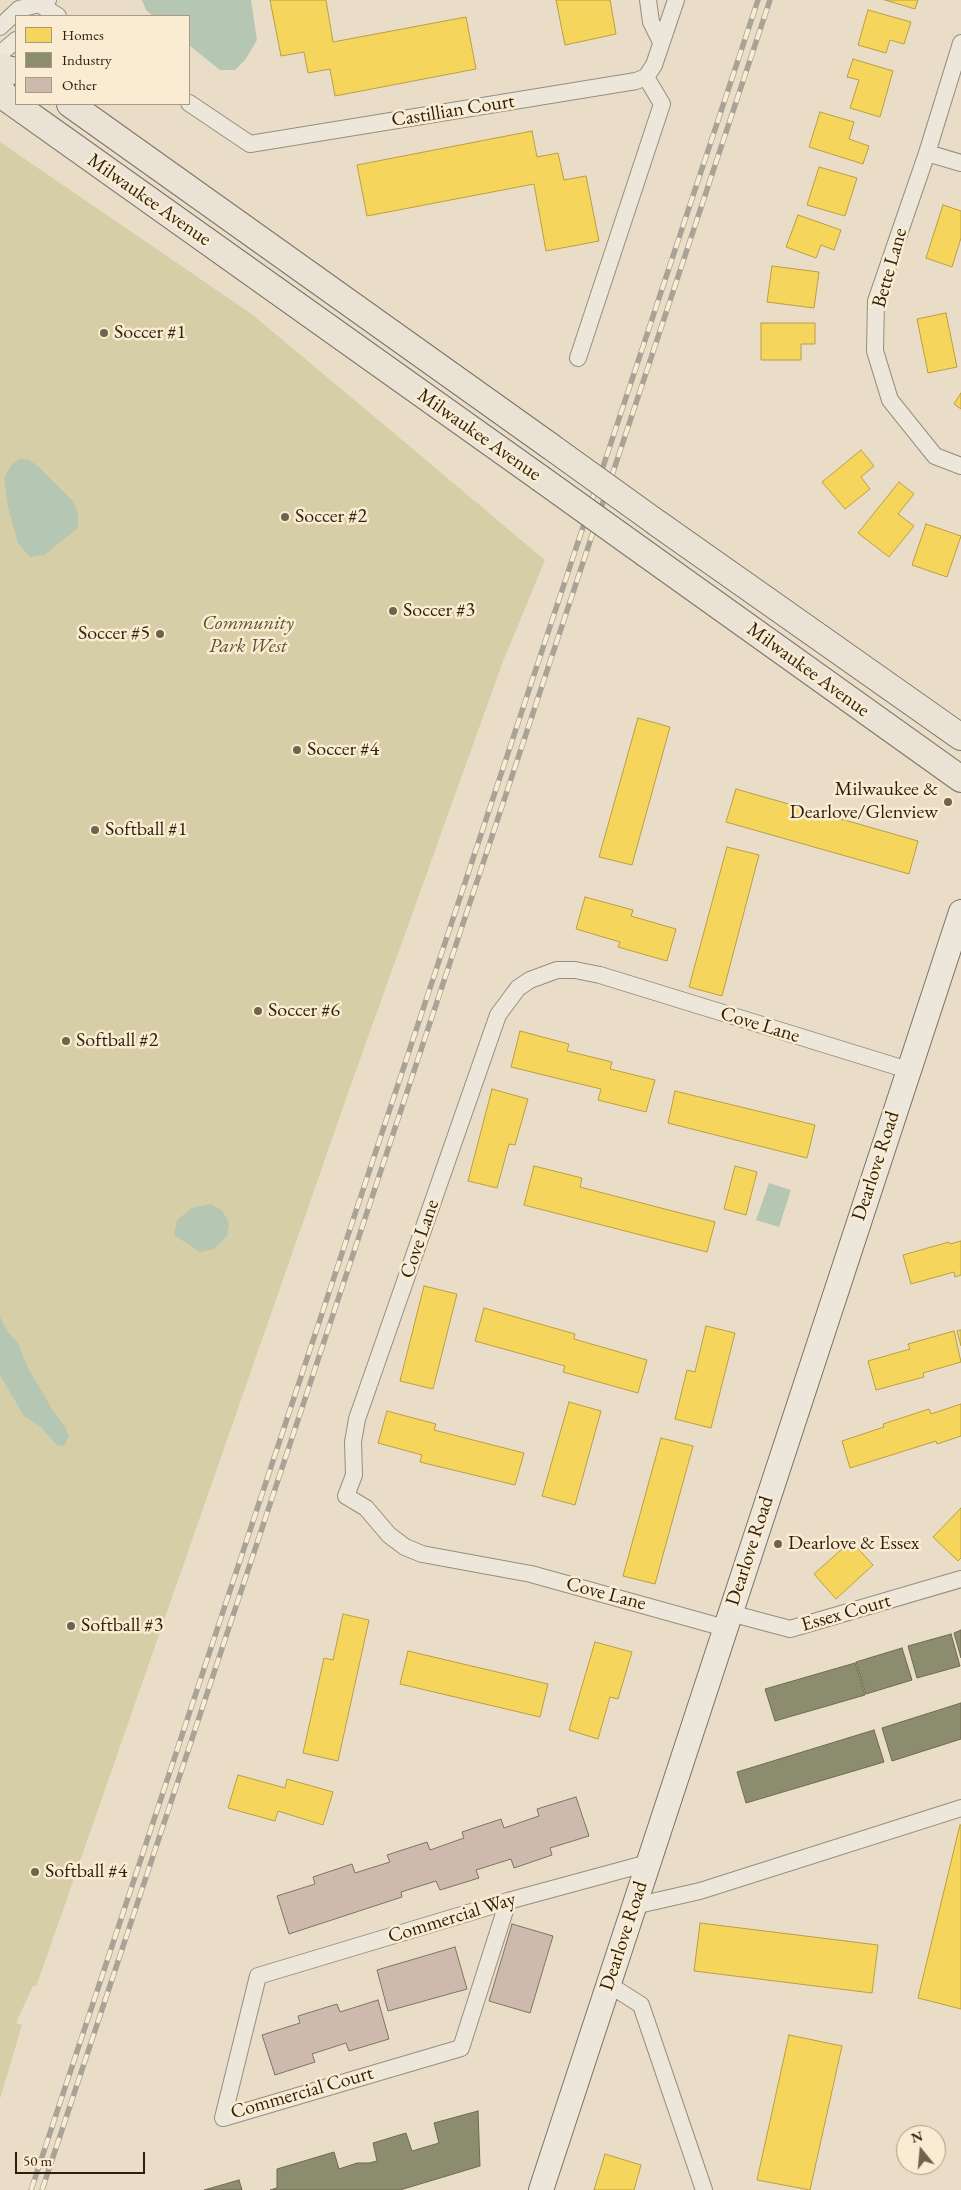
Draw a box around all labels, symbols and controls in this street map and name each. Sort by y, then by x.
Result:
legend [15,15,190,105]
text: Homes [62,25,104,44]
text: Industry [62,50,112,69]
text: Other [62,75,97,94]
street label: Castillian Court [390,89,516,133]
street label: Milwaukee Avenue [82,148,216,252]
street label: Bette Lane [867,225,913,311]
place label: Soccer #1 [114,321,186,345]
marker: Soccer #1 [98,327,110,339]
street label: Milwaukee Avenue [412,383,546,487]
place label: Soccer #2 [295,505,367,529]
marker: Soccer #2 [279,511,291,523]
place label: Soccer #3 [403,599,475,623]
marker: Soccer #3 [387,605,399,617]
park label: Community Park West [202,612,294,659]
street label: Milwaukee Avenue [742,617,874,723]
place label: Soccer #5 [78,622,150,646]
marker: Soccer #5 [154,628,166,640]
place label: Soccer #4 [307,738,379,762]
marker: Soccer #4 [291,744,303,756]
place label: Milwaukee & Dearlove/Glenview [790,778,938,825]
marker: Milwaukee & Dearlove/Glenview [942,796,954,808]
place label: Softball #1 [105,818,187,842]
marker: Softball #1 [89,824,101,836]
place label: Soccer #6 [268,999,340,1023]
street label: Cove Lane [717,1002,803,1048]
marker: Soccer #6 [252,1005,264,1017]
place label: Softball #2 [76,1029,158,1053]
marker: Softball #2 [60,1035,72,1047]
street label: Dearlove Road [847,1108,905,1224]
street label: Cove Lane [395,1196,445,1282]
street label: Dearlove Road [721,1493,779,1609]
place label: Dearlove & Essex [788,1532,919,1556]
marker: Dearlove & Essex [772,1538,784,1550]
street label: Cove Lane [563,1572,649,1616]
street label: Essex Court [799,1589,893,1637]
place label: Softball #3 [81,1614,163,1638]
marker: Softball #3 [65,1620,77,1632]
place label: Softball #4 [45,1860,127,1884]
marker: Softball #4 [29,1866,41,1878]
street label: Dearlove Road [595,1878,653,1994]
street label: Commercial Way [385,1887,519,1949]
street label: Commercial Court [228,2061,376,2125]
north arrow [896,2125,946,2175]
text: N [909,2126,925,2147]
scale bar [18,2142,148,2174]
text: 50 m [23,2151,52,2170]

